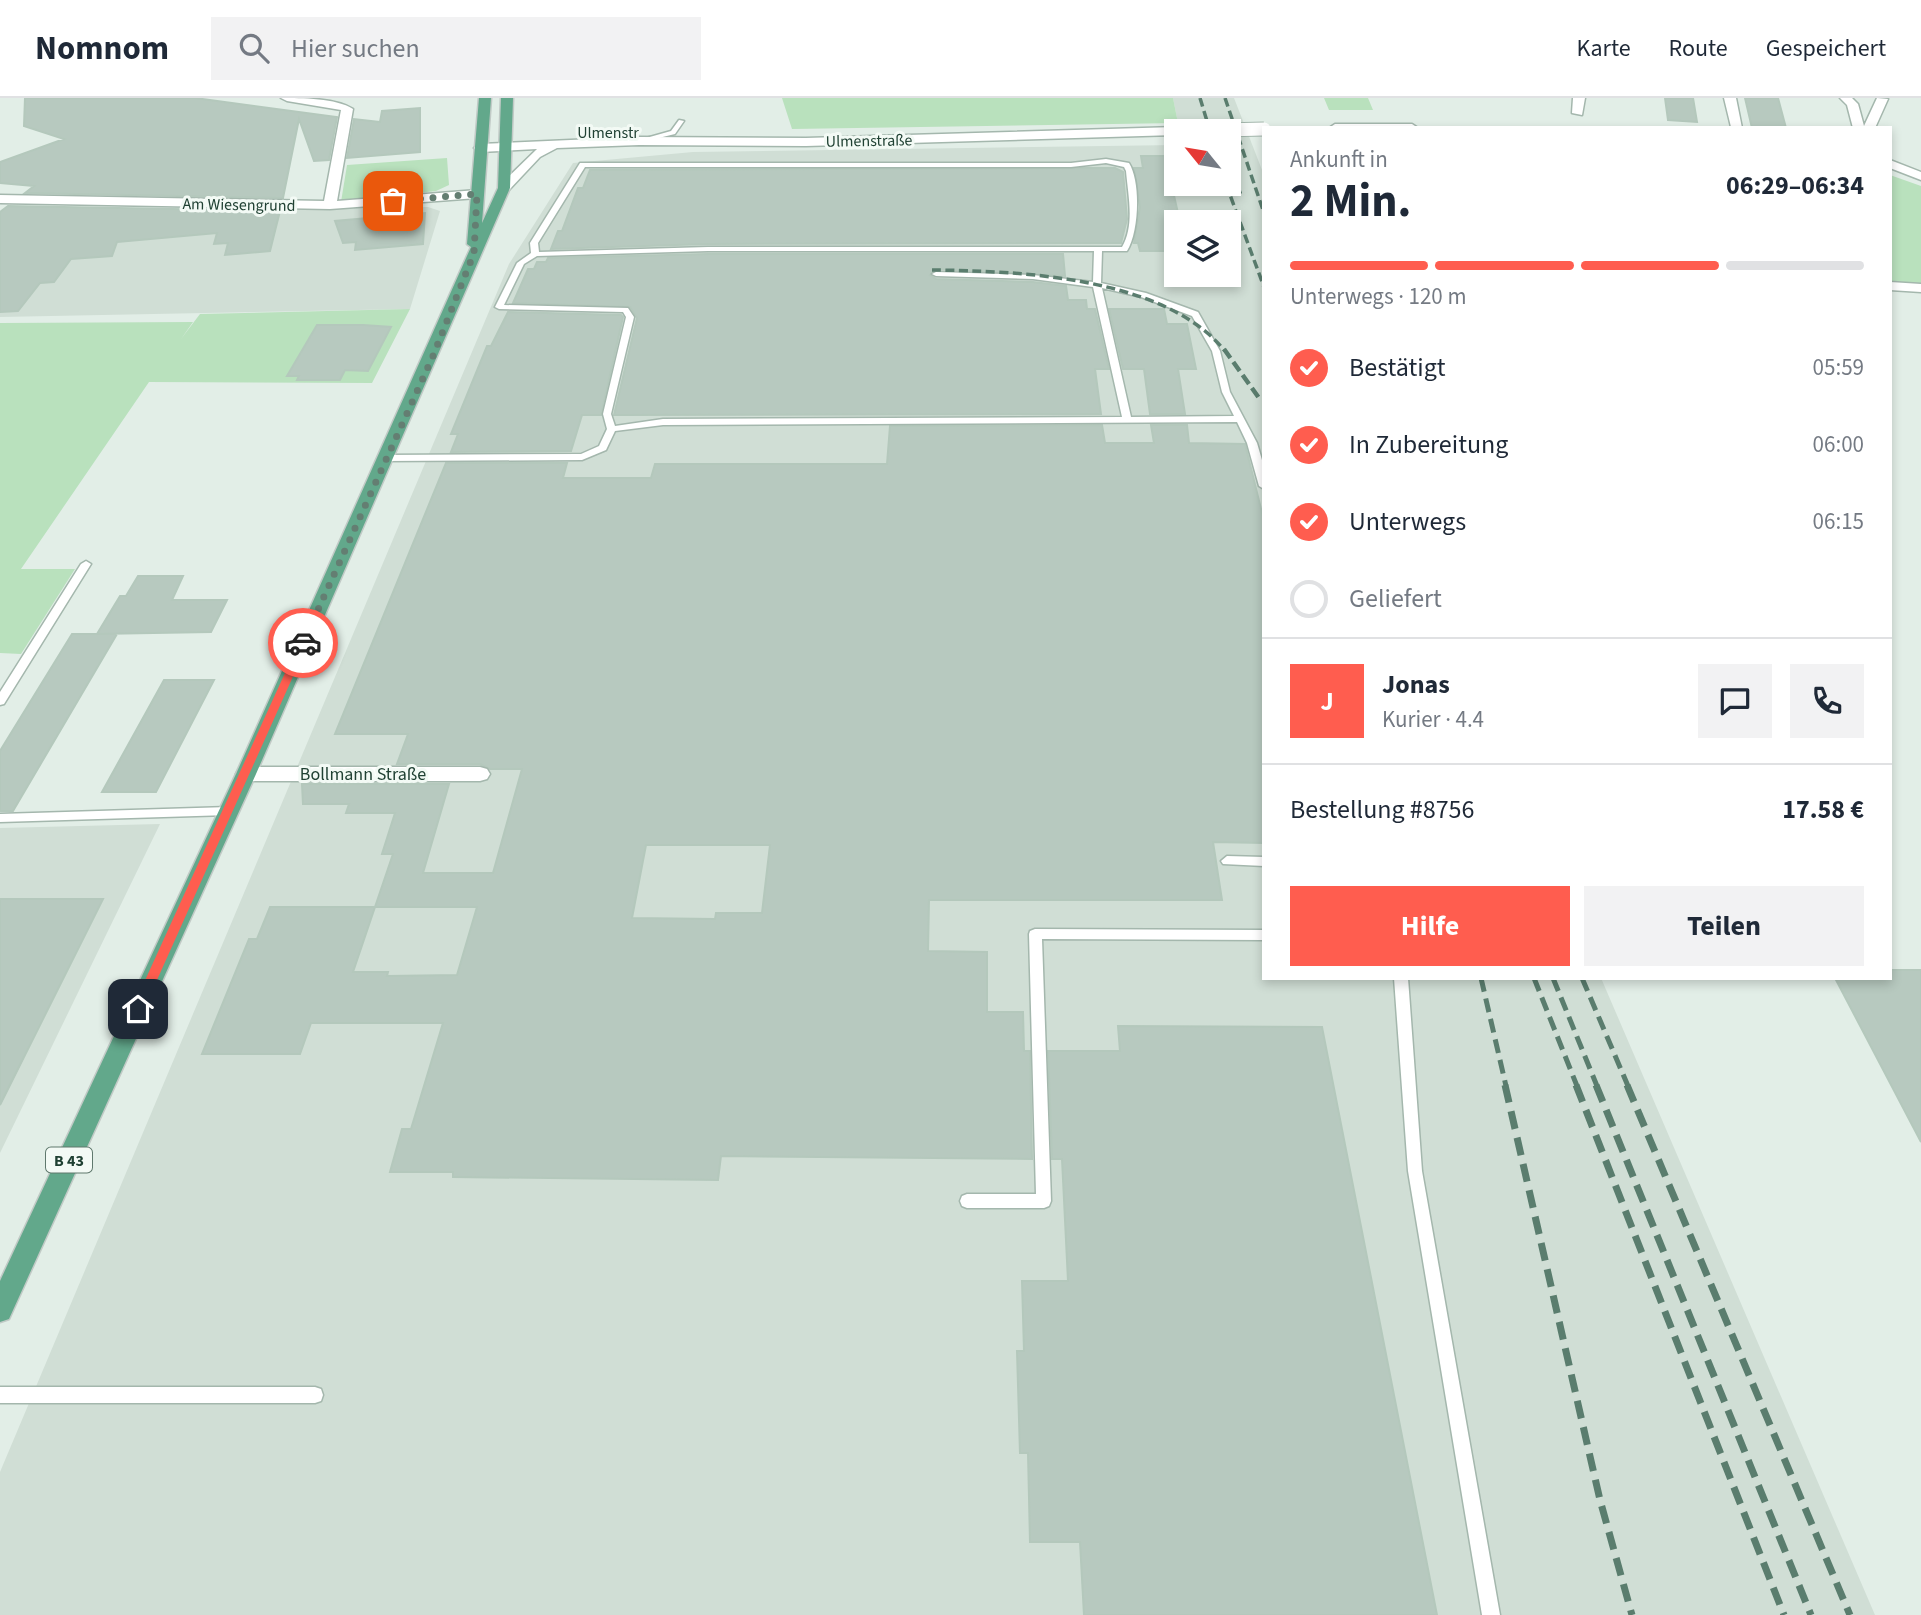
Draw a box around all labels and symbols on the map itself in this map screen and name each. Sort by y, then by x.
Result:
north arrow [1164,119,1241,196]
street label: Ulmenstr [577,122,639,144]
street label: Ulmenstraße [826,129,913,153]
pin [363,171,423,231]
street label: Am Wiesengrund [182,193,296,217]
courier [268,608,338,678]
street label: Bollmann Straße [300,762,426,787]
pin [108,979,168,1039]
road number: B 43 [46,1148,92,1172]

